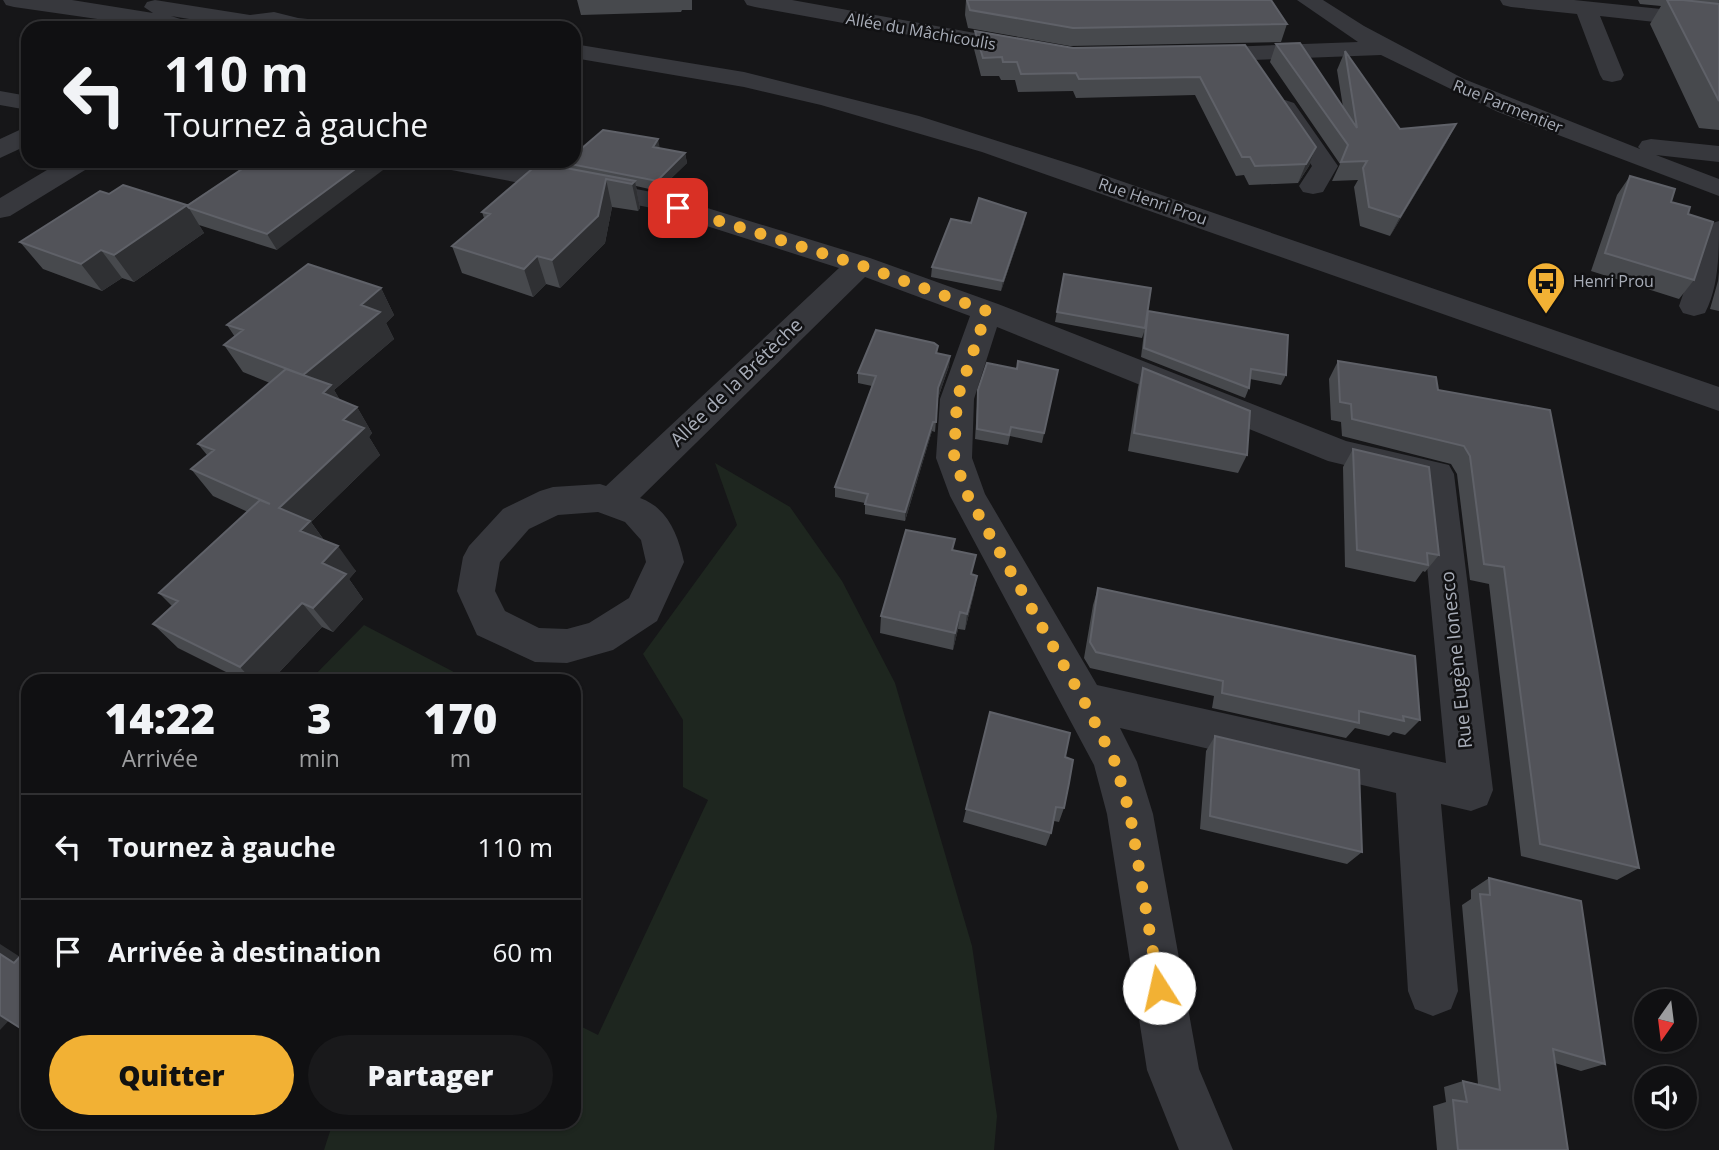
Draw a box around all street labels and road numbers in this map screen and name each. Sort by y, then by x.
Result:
street label: Allée du Mâchicoulis [844,7,998,55]
street label: Rue Parmentier [1450,74,1567,138]
street label: Rue Henri Prou [1096,172,1210,230]
street label: Allée de la Brétèche [664,312,808,452]
street label: Rue Eugène Ionesco [1434,570,1478,750]

